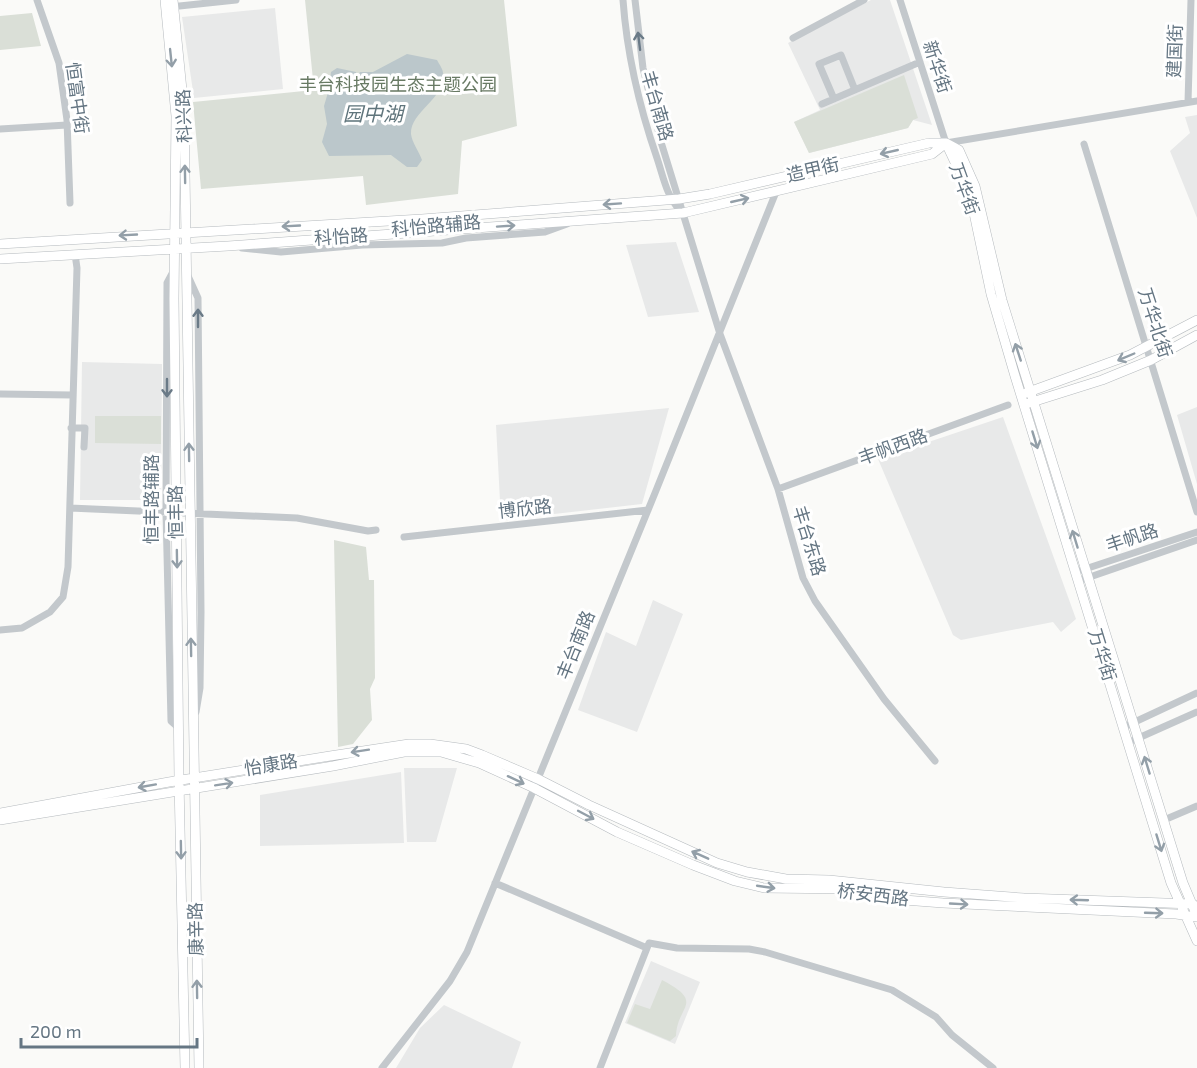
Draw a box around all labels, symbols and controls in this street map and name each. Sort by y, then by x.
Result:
street label: 建国街 [1162,24,1186,78]
one-way arrow [634,31,645,51]
street label: 新华街 [919,38,957,96]
one-way arrow [166,48,177,68]
street label: 恒富中街 [62,61,94,135]
street label: 丰台南路 [637,68,678,143]
park label: 丰台科技园生态主题公园 [299,73,497,95]
street label: 科兴路 [171,89,195,143]
water label: 园中湖 [343,101,406,125]
one-way arrow [880,146,899,158]
street label: 造甲街 [784,152,842,186]
street label: 万华街 [945,160,985,218]
one-way arrow [180,165,191,185]
one-way arrow [730,194,749,206]
one-way arrow [602,199,622,210]
street label: 科怡路辅路 [390,210,482,240]
one-way arrow [496,220,516,231]
one-way arrow [282,221,302,232]
street label: 科怡路 [313,223,369,249]
one-way arrow [118,230,138,241]
street label: 万华北街 [1134,285,1178,360]
one-way arrow [193,308,204,328]
one-way arrow [1012,343,1023,362]
one-way arrow [1118,351,1136,363]
one-way arrow [161,377,173,397]
street label: 丰帆西路 [855,423,930,469]
one-way arrow [1030,430,1041,449]
one-way arrow [183,442,195,462]
street label: 恒丰路辅路 [140,454,162,544]
street label: 恒丰路 [164,485,186,539]
street label: 博欣路 [497,494,553,522]
street label: 丰台东路 [789,503,831,578]
street label: 丰帆路 [1103,518,1161,556]
one-way arrow [1069,530,1080,549]
one-way arrow [171,548,183,568]
street label: 丰台南路 [551,607,599,682]
street label: 万华街 [1085,626,1121,684]
one-way arrow [186,637,197,657]
one-way arrow [351,746,370,757]
street label: 怡康路 [242,749,299,779]
one-way arrow [1141,755,1152,774]
one-way arrow [506,774,524,786]
one-way arrow [213,778,233,789]
one-way arrow [137,781,157,792]
one-way arrow [576,810,594,822]
one-way arrow [1154,833,1165,852]
one-way arrow [175,839,187,859]
one-way arrow [691,849,709,860]
street label: 桥安西路 [836,879,910,909]
one-way arrow [756,881,775,892]
one-way arrow [1070,894,1090,905]
one-way arrow [949,899,969,910]
street label: 康辛路 [184,902,206,956]
one-way arrow [1144,907,1164,918]
one-way arrow [192,979,203,999]
scale bar [21,1011,196,1049]
text: 200 m [30,1020,82,1042]

